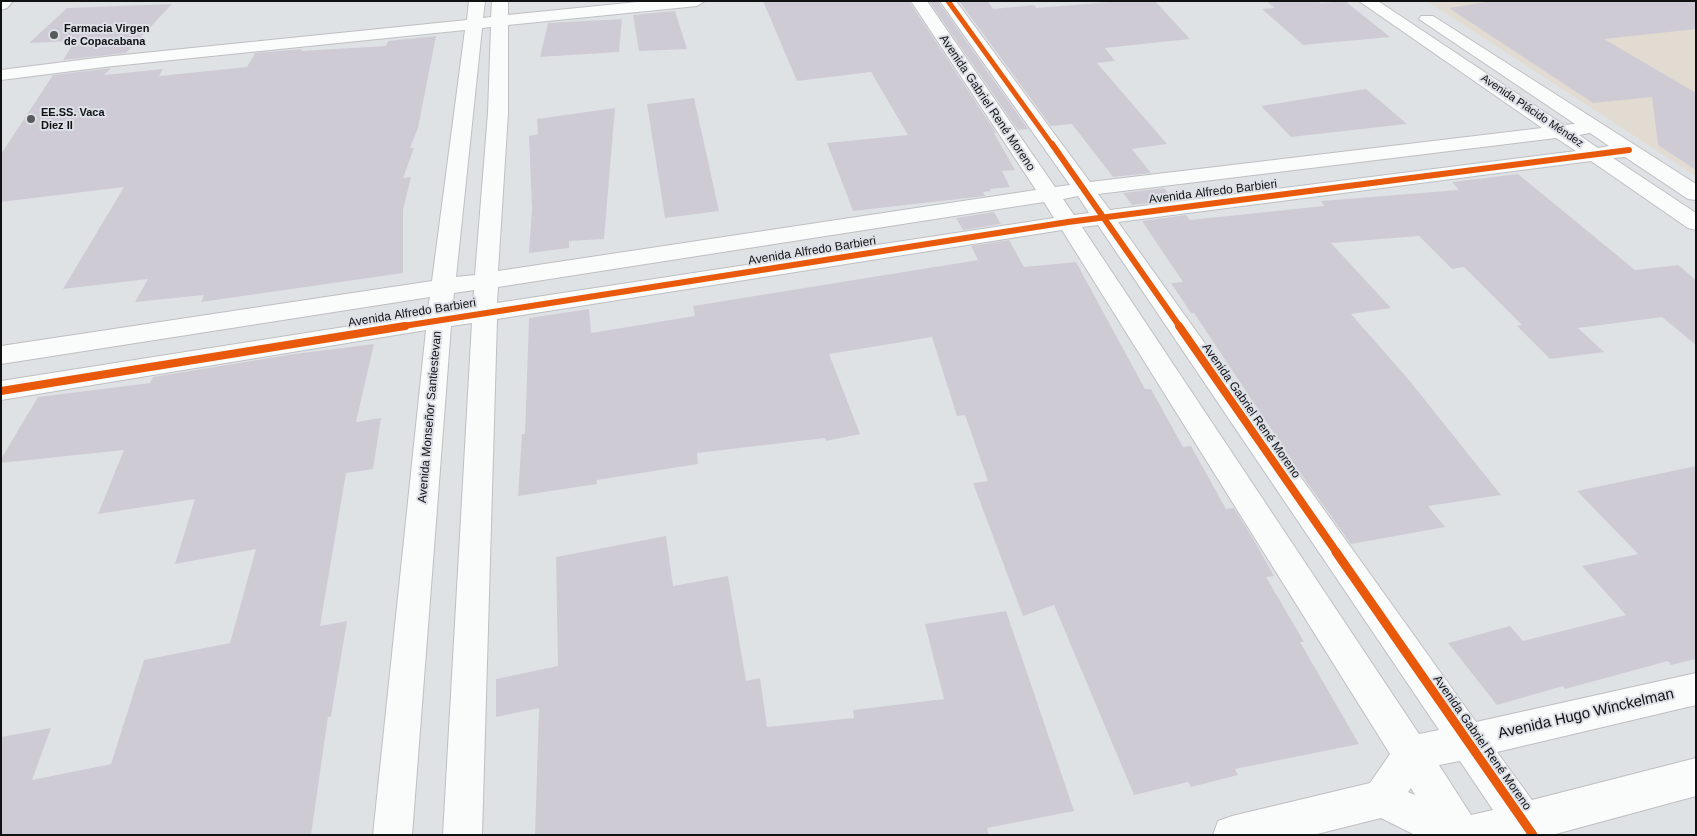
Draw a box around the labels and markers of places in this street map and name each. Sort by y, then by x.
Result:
place label: Farmacia Virgen de Copacabana [64,22,149,48]
marker: Farmacia Virgen de Copacabana [48,29,60,41]
place label: EE.SS. Vaca Diez II [41,106,105,132]
marker: EE.SS. Vaca Diez II [25,113,37,125]

